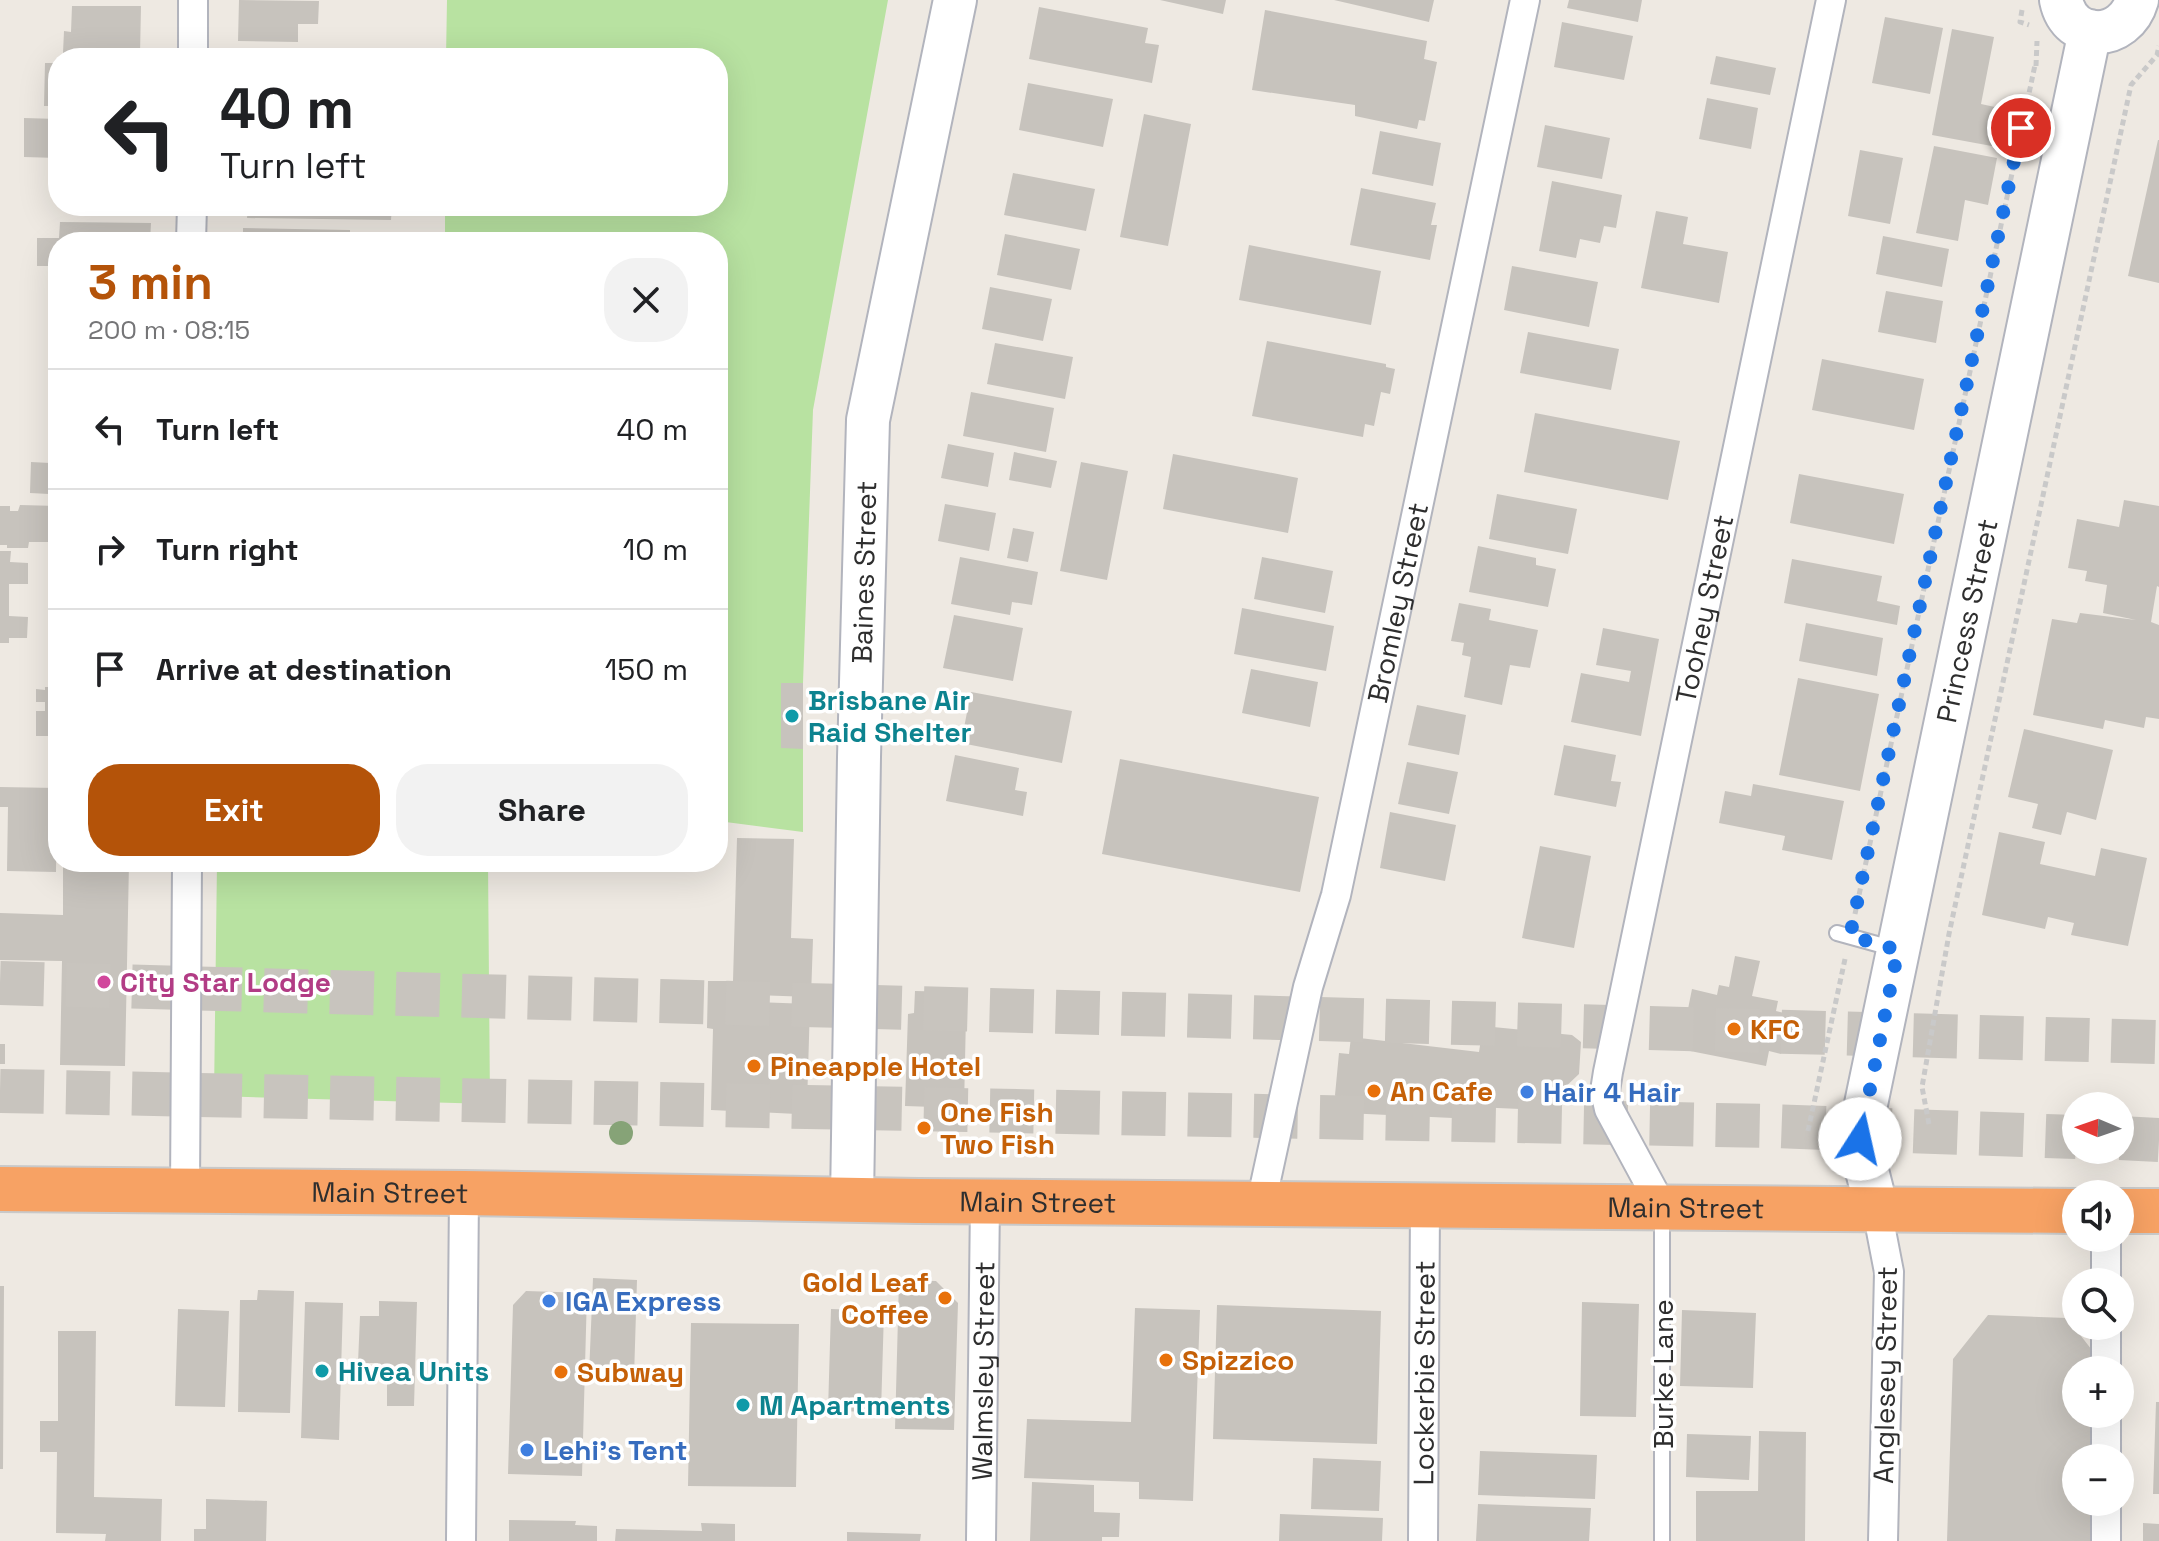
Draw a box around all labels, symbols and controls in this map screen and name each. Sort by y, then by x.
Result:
text: 40 m [220,73,354,144]
icon: left [88,80,192,184]
pin [1987,94,2055,162]
icon: arrive [1999,106,2043,150]
text: Turn left [220,143,367,189]
text: 3 min [88,252,213,313]
button: close [604,258,688,342]
text: 200 m · 08:15 [88,313,250,347]
icon: left [88,407,132,451]
text: Turn left [156,410,279,449]
text: 40 m [617,410,688,449]
street label: Baines Street [844,480,884,664]
street label: Bromley Street [1359,499,1436,706]
street label: Toohey Street [1667,511,1741,707]
street label: Princess Street [1928,516,2006,726]
icon: right [88,527,132,571]
text: Turn right [156,530,299,569]
text: 10 m [623,530,688,569]
icon: arrive [88,647,132,691]
text: Arrive at destination [156,650,452,689]
text: 150 m [605,650,688,689]
place label: Brisbane Air Raid Shelter [808,682,972,750]
marker: Brisbane Air Raid Shelter [783,707,801,725]
button: Exit [88,764,380,856]
button: Share [396,764,688,856]
place label: City Star Lodge [120,964,331,1000]
marker: City Star Lodge [95,973,113,991]
place label: KFC [1750,1011,1800,1047]
marker: KFC [1725,1020,1743,1038]
place label: Pineapple Hotel [770,1048,981,1084]
marker: Pineapple Hotel [745,1057,763,1075]
place label: An Cafe [1390,1073,1493,1109]
place label: Hair 4 Hair [1543,1074,1681,1110]
marker: An Cafe [1365,1082,1383,1100]
marker: Hair 4 Hair [1518,1083,1536,1101]
north arrow [2062,1092,2134,1164]
map controls [2062,1092,2134,1516]
place label: One Fish Two Fish [940,1094,1055,1162]
position arrow [1818,1097,1902,1181]
marker: One Fish Two Fish [915,1119,933,1137]
street label: Main Street [311,1174,469,1211]
button: sound [2062,1180,2134,1252]
street label: Main Street [959,1183,1117,1221]
street label: Main Street [1607,1189,1765,1226]
street label: Lockerbie Street [1405,1260,1443,1486]
street label: Walmsley Street [964,1261,1002,1481]
place label: Gold Leaf Coffee [802,1264,929,1332]
street label: Anglesey Street [1865,1266,1905,1484]
button: search [2062,1268,2134,1340]
place label: IGA Express [565,1283,722,1319]
marker: Gold Leaf Coffee [936,1289,954,1307]
marker: IGA Express [540,1292,558,1310]
street label: Burke Lane [1645,1299,1681,1449]
place label: Spizzico [1182,1342,1294,1378]
marker: Spizzico [1157,1351,1175,1369]
place label: Hivea Units [338,1353,489,1389]
place label: Subway [577,1354,684,1390]
button: + [2062,1356,2134,1428]
marker: Hivea Units [313,1362,331,1380]
marker: Subway [552,1363,570,1381]
place label: M Apartments [759,1387,951,1423]
marker: M Apartments [734,1396,752,1414]
place label: Lehi's Tent [543,1432,688,1468]
marker: Lehi's Tent [518,1441,536,1459]
button: − [2062,1444,2134,1516]

